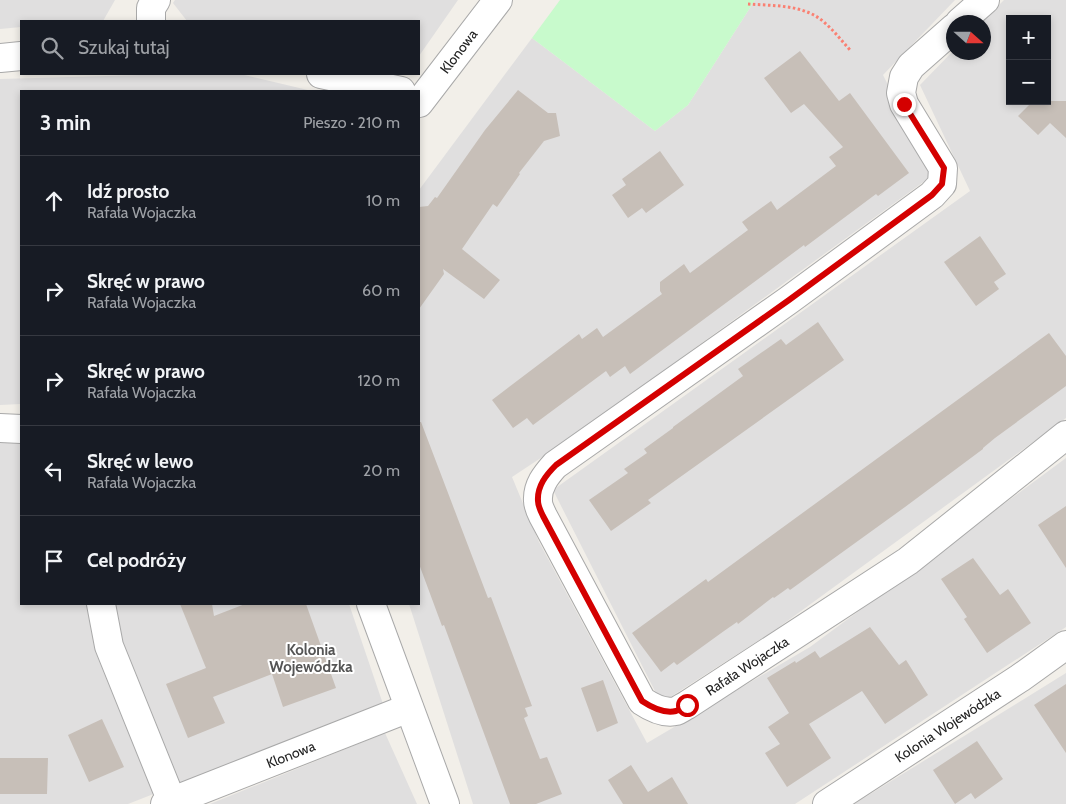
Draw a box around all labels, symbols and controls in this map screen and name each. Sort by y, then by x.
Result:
north arrow [946,15,991,60]
map controls [1006,15,1051,105]
button: + [1006,15,1051,60]
search box [20,20,420,75]
street label: Klonowa [436,25,481,77]
icon: search [38,34,66,62]
text: Szukaj tutaj [78,36,170,59]
button: − [1006,60,1051,105]
route end [893,93,916,116]
text: 3 min [40,110,91,135]
text: Pieszo · 210 m [303,113,400,132]
text: Idź prosto [87,180,169,203]
icon: ahead [40,187,68,215]
text: 10 m [366,191,400,210]
text: Rafała Wojaczka [87,203,196,222]
text: Skręć w prawo [87,270,205,293]
icon: right [40,277,68,305]
text: 60 m [362,281,400,300]
text: Rafała Wojaczka [87,293,196,312]
text: Skręć w prawo [87,360,205,383]
icon: right [40,367,68,395]
text: 120 m [358,371,400,390]
text: Rafała Wojaczka [87,383,196,402]
text: Skręć w lewo [87,450,193,473]
icon: left [40,457,68,485]
text: 20 m [363,461,400,480]
text: Rafała Wojaczka [87,473,196,492]
icon: arrive [40,547,68,575]
text: Cel podróży [87,549,186,572]
street label: Rafała Wojaczka [702,632,792,700]
district label: Kolonia Wojewódzka [269,641,353,676]
street label: Kolonia Wojewódzka [891,684,1004,766]
route start [676,694,699,717]
street label: Klonowa [264,737,318,772]

